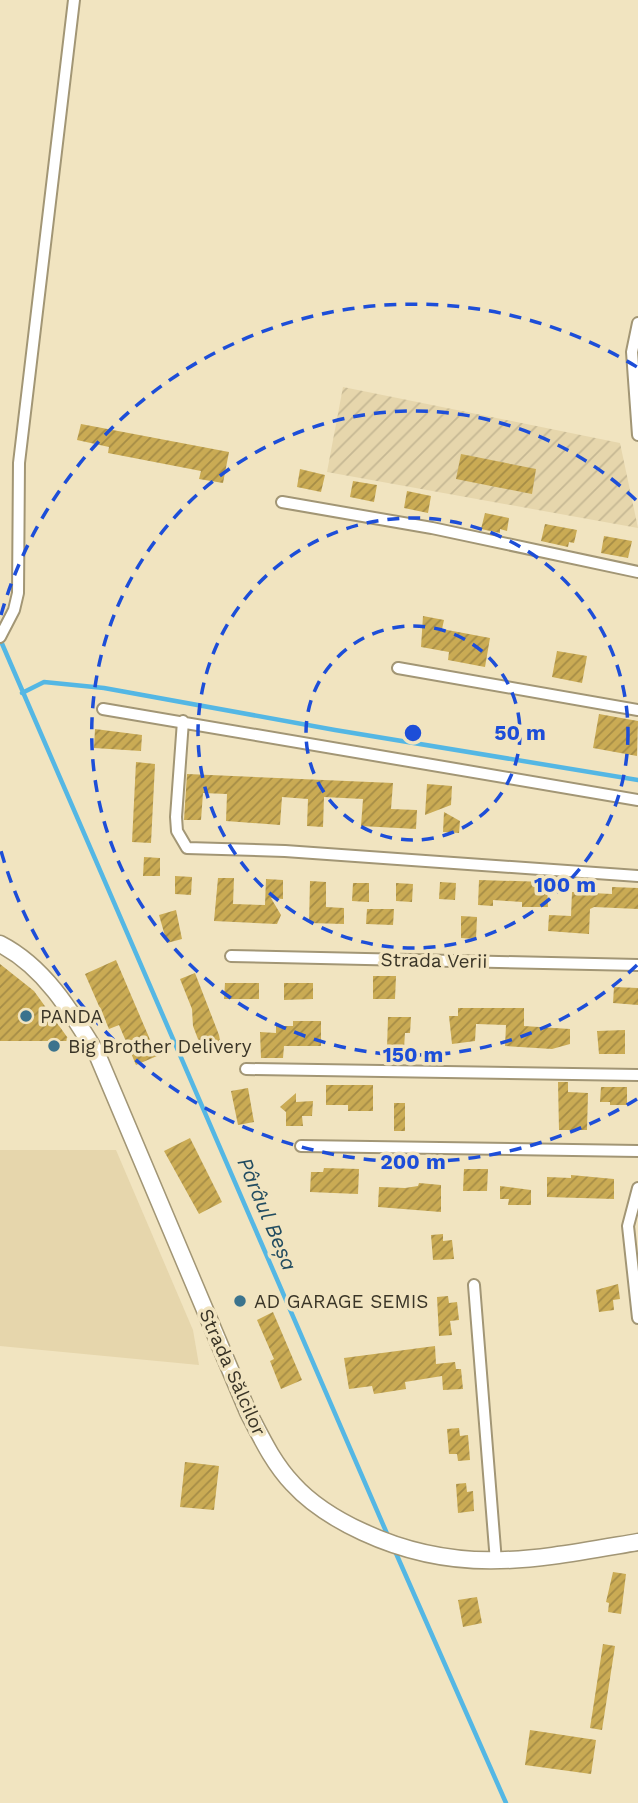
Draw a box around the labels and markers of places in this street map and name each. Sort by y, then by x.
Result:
centre of rings [401,721,425,745]
place label: PANDA [40,1005,103,1028]
marker: PANDA [18,1008,34,1024]
place label: Big Brother Delivery [68,1035,252,1058]
marker: Big Brother Delivery [46,1038,62,1054]
place label: AD GARAGE SEMIS [254,1290,428,1313]
marker: AD GARAGE SEMIS [232,1293,248,1309]

